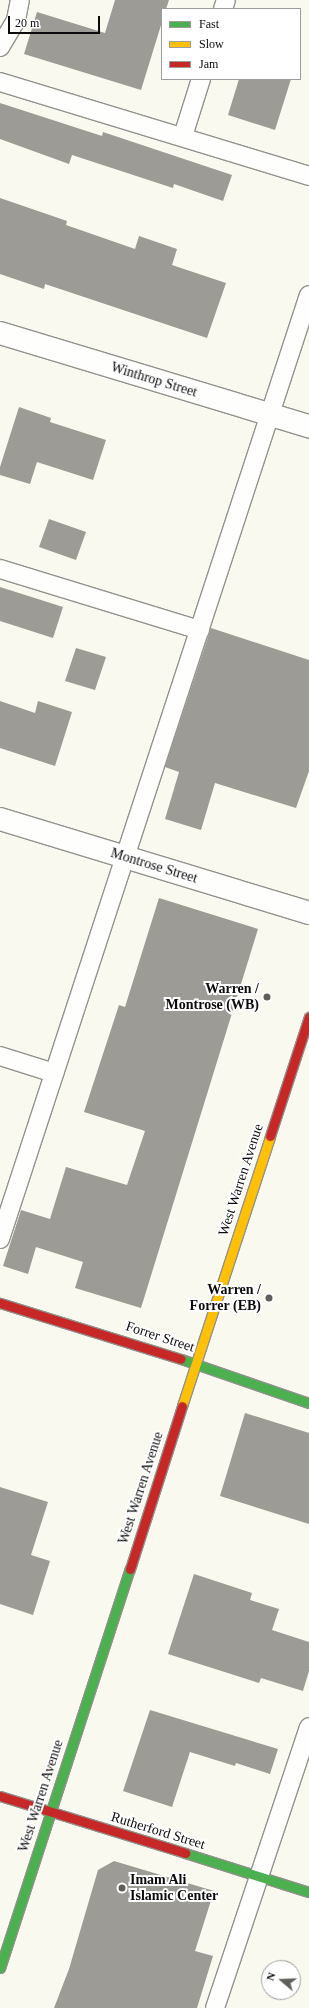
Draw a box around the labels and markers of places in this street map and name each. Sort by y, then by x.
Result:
place label: Warren / Montrose (WB) [166,981,259,1014]
marker: Warren / Montrose (WB) [262,992,272,1002]
place label: Warren / Forrer (EB) [189,1282,261,1314]
marker: Warren / Forrer (EB) [264,1293,274,1303]
place label: Imam Ali Islamic Center [130,1872,218,1904]
marker: Imam Ali Islamic Center [117,1883,127,1893]

